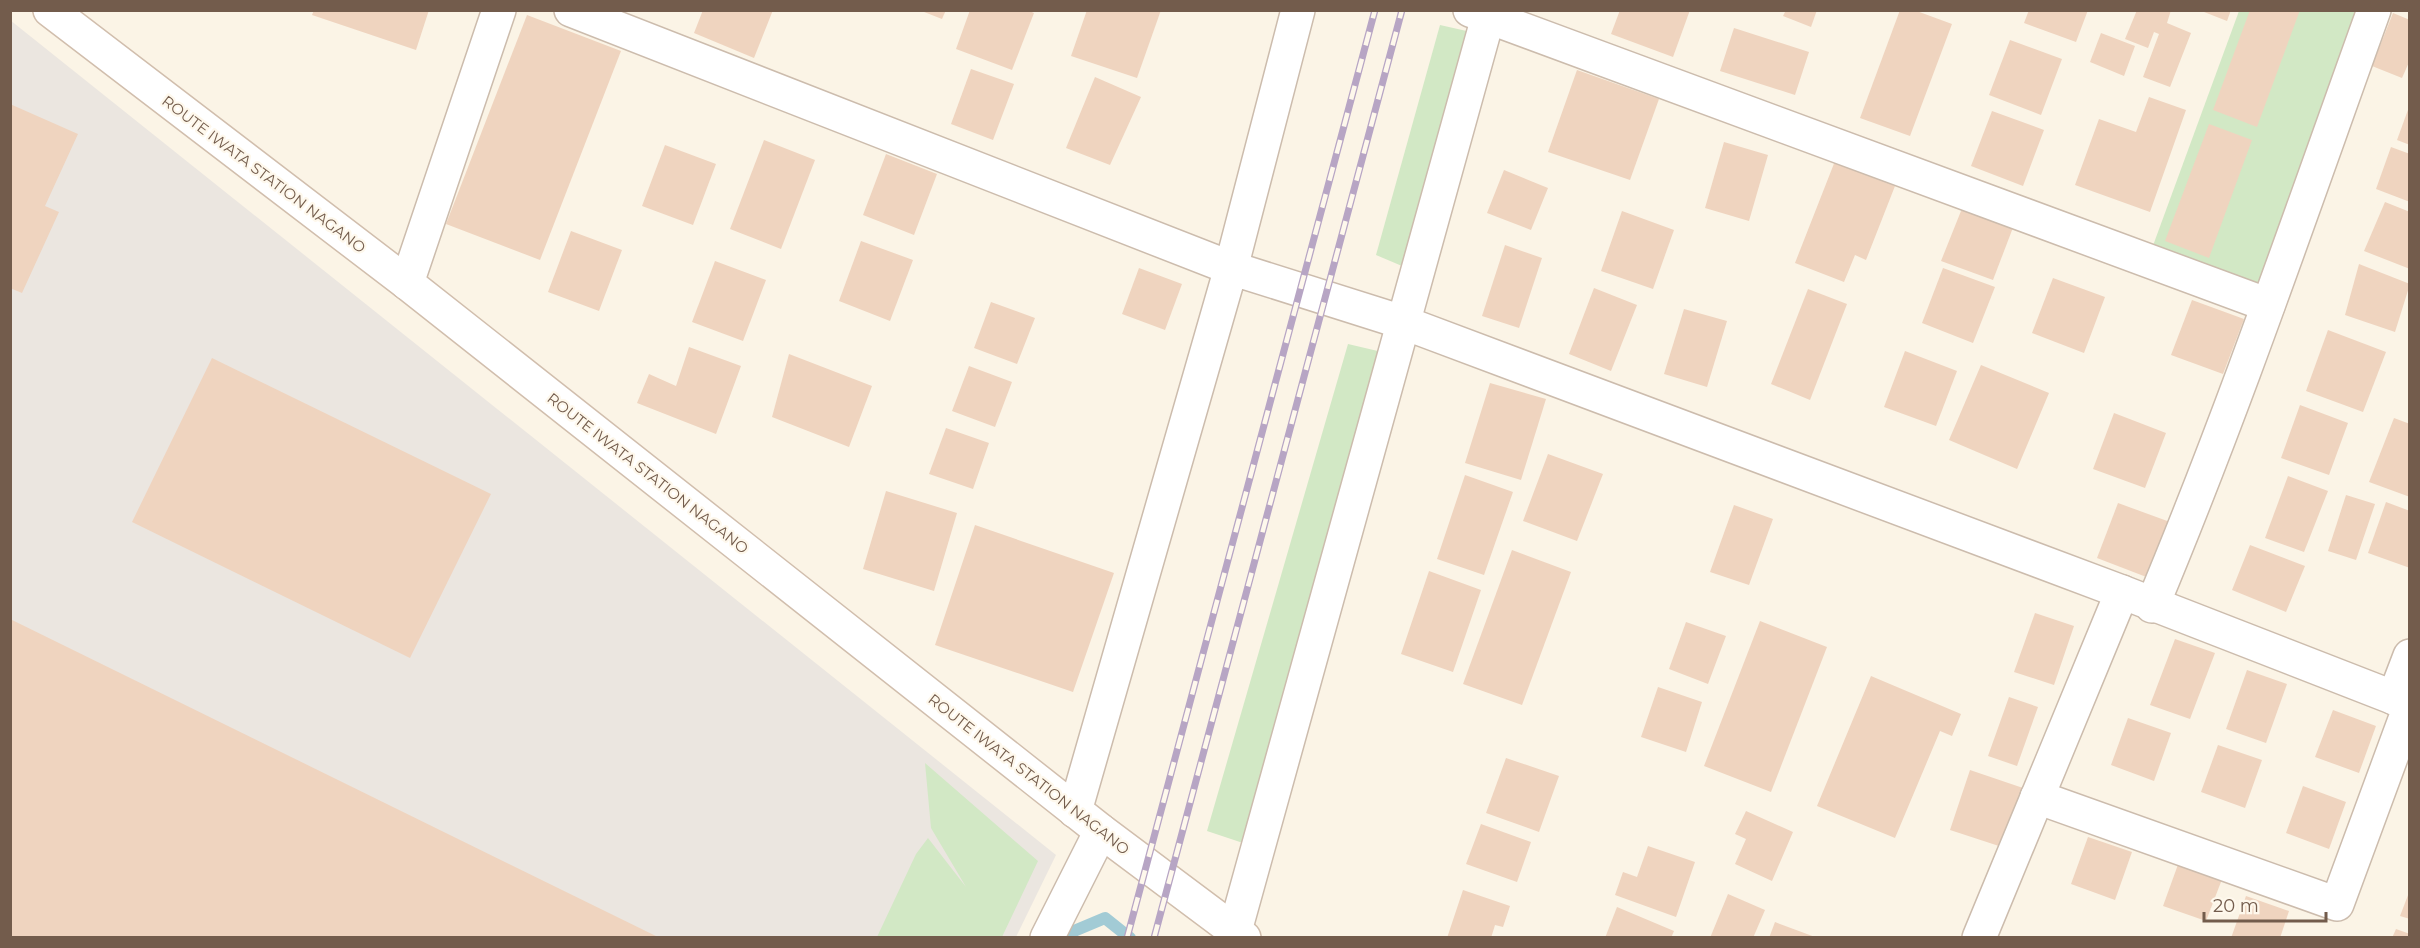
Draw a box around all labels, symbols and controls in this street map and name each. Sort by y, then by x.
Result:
street label: ROUTE IWATA STATION NAGANO [158,91,370,257]
street label: ROUTE IWATA STATION NAGANO [544,388,752,558]
street label: ROUTE IWATA STATION NAGANO [925,689,1133,859]
scale bar [2204,885,2326,923]
text: 20 m [2213,895,2259,917]

